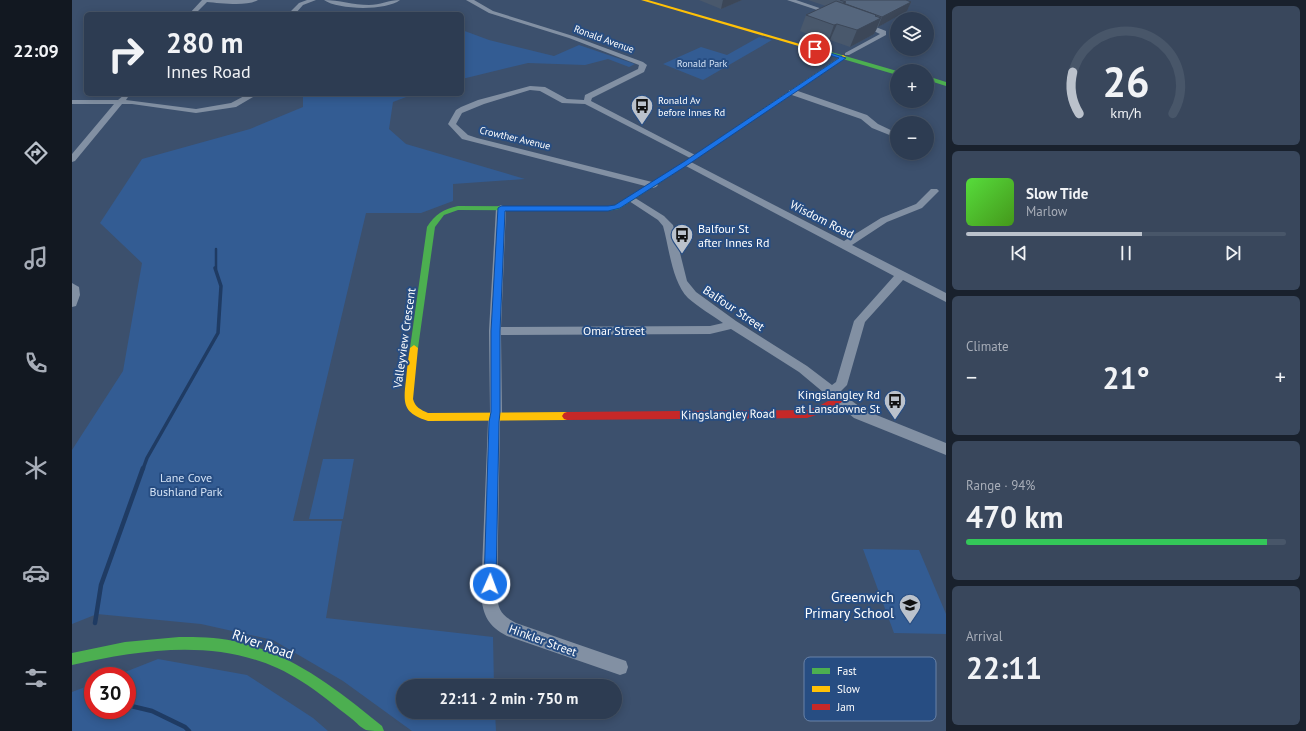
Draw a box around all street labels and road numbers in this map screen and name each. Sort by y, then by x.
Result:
street label: Ronald Avenue [572,22,636,56]
street label: Crowther Avenue [478,124,552,152]
street label: Wisdom Road [788,197,856,241]
street label: Balfour Street [700,282,768,334]
street label: Valleyview Crescent [389,287,418,390]
street label: Omar Street [583,323,645,338]
street label: Kingslangley Road [681,406,775,422]
street label: Hinkler Street [507,621,579,659]
street label: River Road [230,625,296,663]

